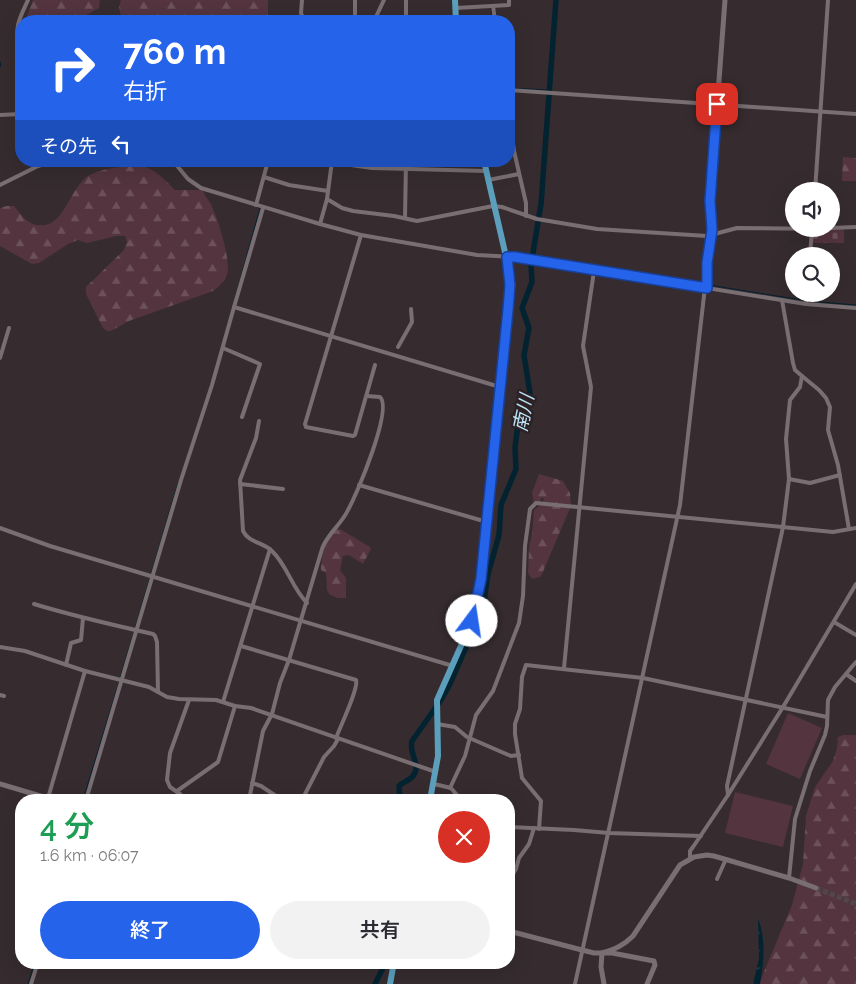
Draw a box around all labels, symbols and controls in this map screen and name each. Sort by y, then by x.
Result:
text: 760 m [123,31,226,72]
icon: right [40,35,105,100]
text: 右折 [123,78,167,104]
pin [696,83,738,125]
icon: arrive [703,90,731,118]
icon: left [107,130,135,158]
text: その先 [40,135,97,157]
map controls [785,182,840,302]
button: sound [785,182,840,237]
button: search [785,247,840,302]
water label: 南川 [508,390,538,434]
position arrow [445,594,497,646]
text: 4 分 [40,809,94,844]
button: close [438,811,490,863]
text: 1.6 km · 06:07 [40,846,139,865]
button: 終了 [40,901,260,959]
button: 共有 [270,901,490,959]

